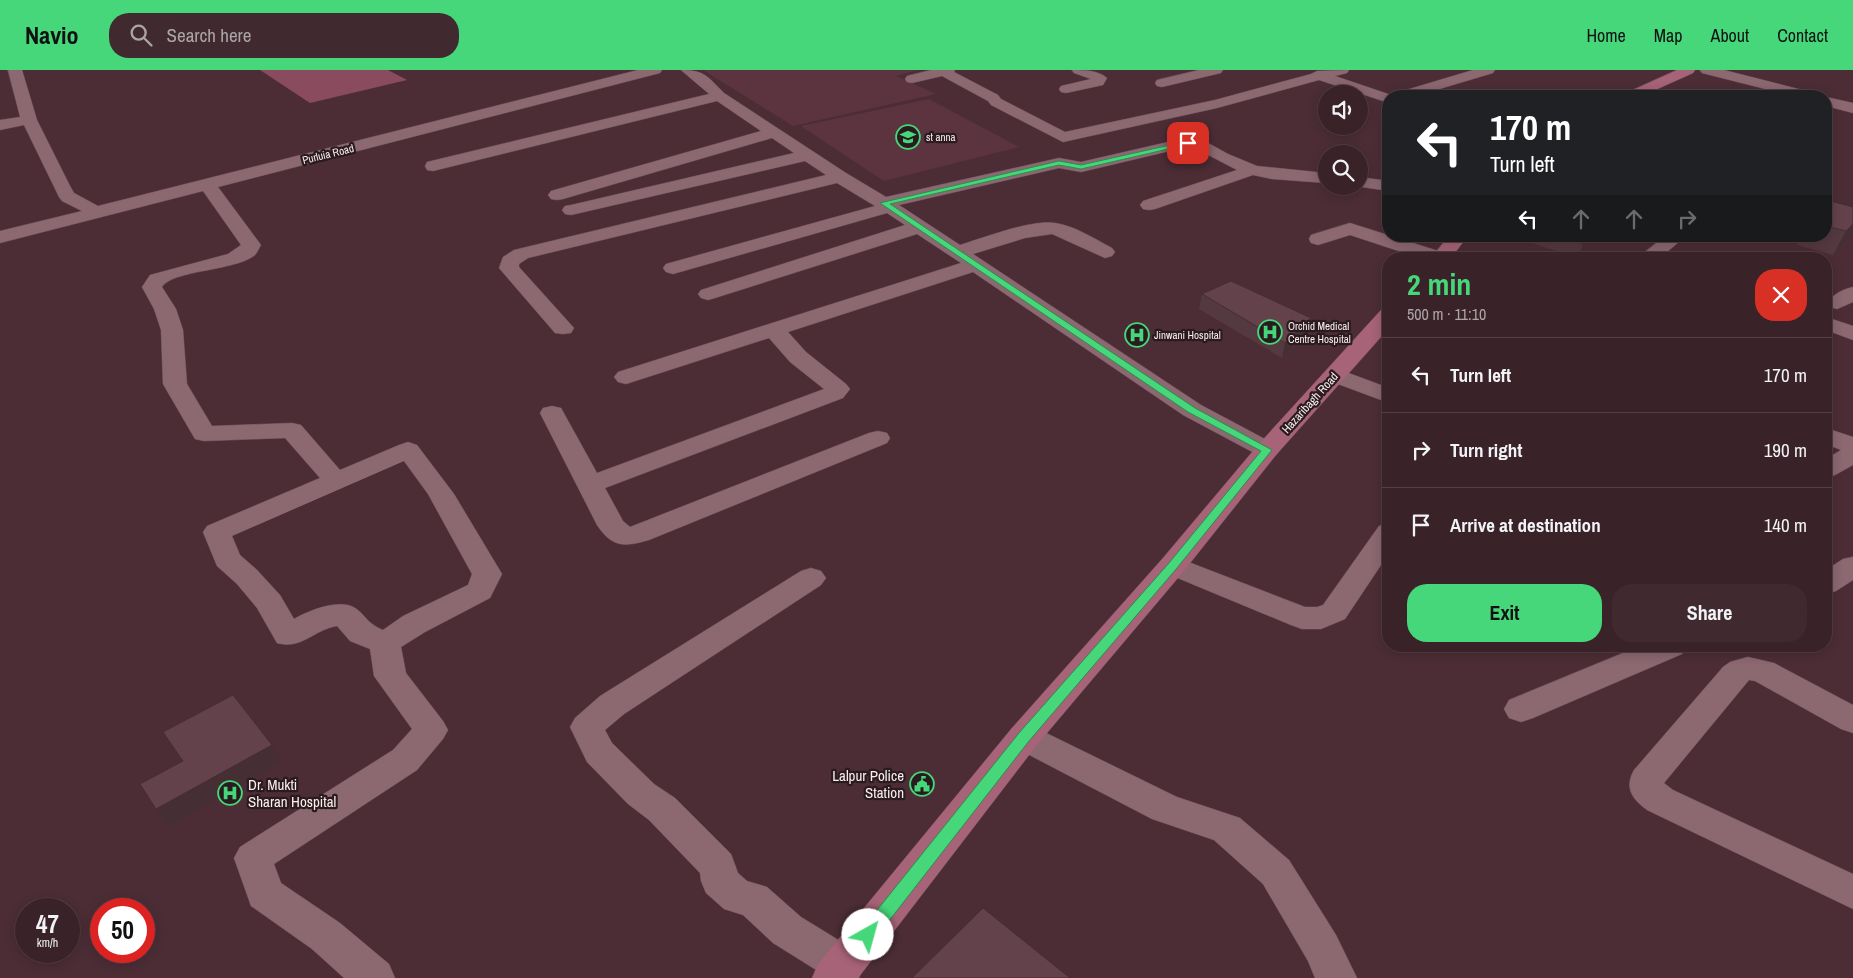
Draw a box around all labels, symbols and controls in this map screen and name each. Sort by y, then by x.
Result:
search box [109,13,459,58]
text: Navio [25,19,79,51]
icon: search [127,21,155,49]
text: Search here [167,22,251,48]
text: Home [1586,23,1626,48]
text: Map [1654,23,1683,48]
text: About [1711,23,1749,48]
text: Contact [1777,23,1828,48]
map controls [1318,85,1368,195]
button: sound [1318,85,1368,135]
text: 170 m [1490,104,1571,151]
icon: left [1407,110,1472,175]
pin [1167,122,1209,164]
school or university icon: st anna [895,124,921,150]
icon: arrive [1174,129,1202,157]
place label: st anna [926,130,956,144]
street label: Purluia Road [301,141,355,167]
button: search [1318,145,1368,195]
text: Turn left [1490,149,1555,179]
icon: left [1514,205,1542,233]
icon: ahead [1567,205,1595,233]
icon: ahead [1620,205,1648,233]
icon: right [1673,205,1701,233]
text: 2 min [1407,264,1471,304]
button: close [1755,269,1807,321]
text: 500 m · 11:10 [1407,303,1486,325]
hospital icon: Orchid Medical Centre Hospital [1257,319,1283,345]
place label: Orchid Medical Centre Hospital [1288,319,1351,346]
hospital icon: Jinwani Hospital [1124,322,1150,348]
place label: Jinwani Hospital [1154,328,1221,342]
icon: left [1407,361,1435,389]
text: Turn left [1450,362,1511,388]
text: 170 m [1764,362,1807,388]
street label: Hazaribagh Road [1278,369,1342,437]
icon: right [1407,436,1435,464]
text: Turn right [1450,437,1522,463]
text: 190 m [1764,437,1807,463]
icon: arrive [1407,511,1435,539]
text: Arrive at destination [1450,512,1601,538]
text: 140 m [1764,512,1807,538]
button: Exit [1407,584,1602,642]
button: Share [1612,584,1807,642]
place label: Lalpur Police Station [832,765,904,803]
public building icon: Lalpur Police Station [909,771,935,797]
place label: Dr. Mukti Sharan Hospital [248,774,336,812]
hospital icon: Dr. Mukti Sharan Hospital [217,780,243,806]
speed limit sign: 50 [90,898,155,963]
text: 47 [36,907,59,941]
position arrow [841,908,893,960]
text: km/h [37,935,58,951]

